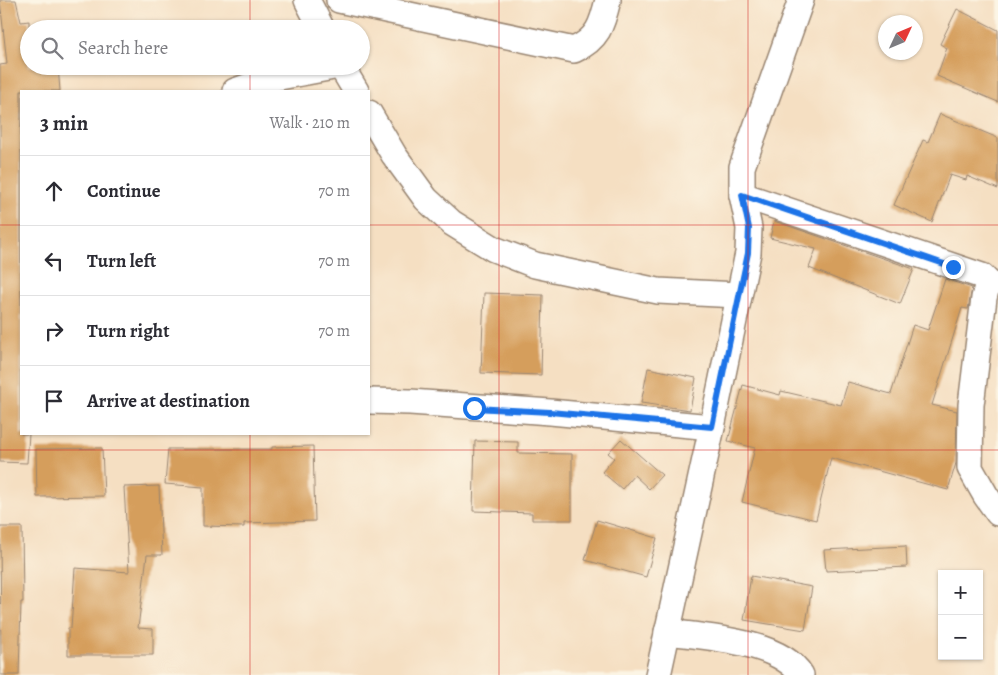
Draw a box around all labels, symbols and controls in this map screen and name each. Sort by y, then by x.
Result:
north arrow [878,15,923,60]
search box [20,20,370,75]
icon: search [38,34,66,62]
text: Search here [78,35,168,61]
text: 3 min [40,109,88,137]
text: Walk · 210 m [269,112,350,134]
icon: ahead [40,177,68,205]
text: Continue [87,178,161,204]
text: 70 m [318,180,350,202]
icon: left [40,247,68,275]
text: Turn left [87,248,156,274]
text: 70 m [318,250,350,272]
route end [942,256,965,279]
icon: right [40,317,68,345]
text: Turn right [87,318,169,344]
text: 70 m [318,320,350,342]
icon: arrive [40,387,68,415]
text: Arrive at destination [87,388,250,414]
route start [463,397,486,420]
map controls [938,570,983,660]
button: + [938,570,983,615]
button: − [938,615,983,660]

